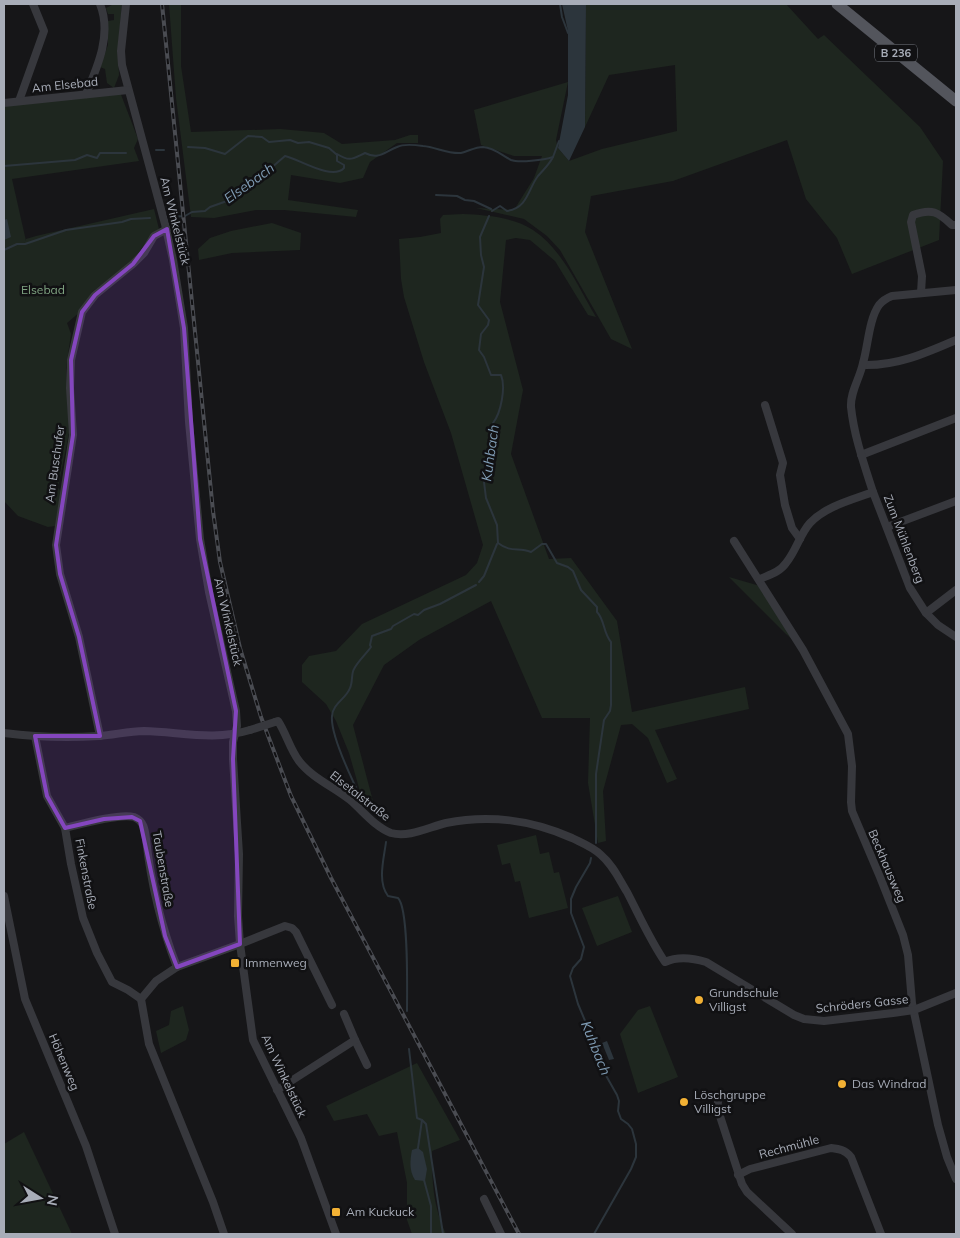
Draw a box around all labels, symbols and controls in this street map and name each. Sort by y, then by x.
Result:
road number: B 236 [875,44,917,62]
street label: Am Elsebad [31,74,99,95]
water label: Elsebach [220,159,278,207]
street label: Am Winkelstück [157,175,194,267]
park label: Elsebad [21,282,65,297]
street label: Am Buschufer [42,424,67,504]
water label: Kuhbach [477,424,503,482]
street label: Zum Mühlenberg [881,492,928,585]
street label: Am Winkelstück [211,576,246,668]
street label: Elsetalstraße [327,767,393,824]
street label: Beckhausweg [865,827,910,905]
street label: Taubenstraße [149,830,178,908]
street label: Finkenstraße [72,837,101,911]
place label: Immenweg [245,955,307,970]
marker: Immenweg [229,957,241,969]
place label: Grundschule Villigst [709,985,779,1014]
street label: Schröders Gasse [815,991,909,1016]
marker: Grundschule Villigst [693,994,705,1006]
water label: Kuhbach [577,1018,615,1078]
street label: Höhenweg [46,1031,83,1093]
street label: Am Winkelstück [259,1032,311,1121]
place label: Das Windrad [852,1076,926,1091]
marker: Das Windrad [836,1078,848,1090]
place label: Löschgruppe Villigst [694,1087,766,1116]
marker: Löschgruppe Villigst [678,1096,690,1108]
street label: Rechmühle [757,1131,821,1162]
north arrow [15,1173,65,1223]
text: N [43,1194,63,1207]
place label: Am Kuckuck [346,1204,415,1219]
marker: Am Kuckuck [330,1206,342,1218]

